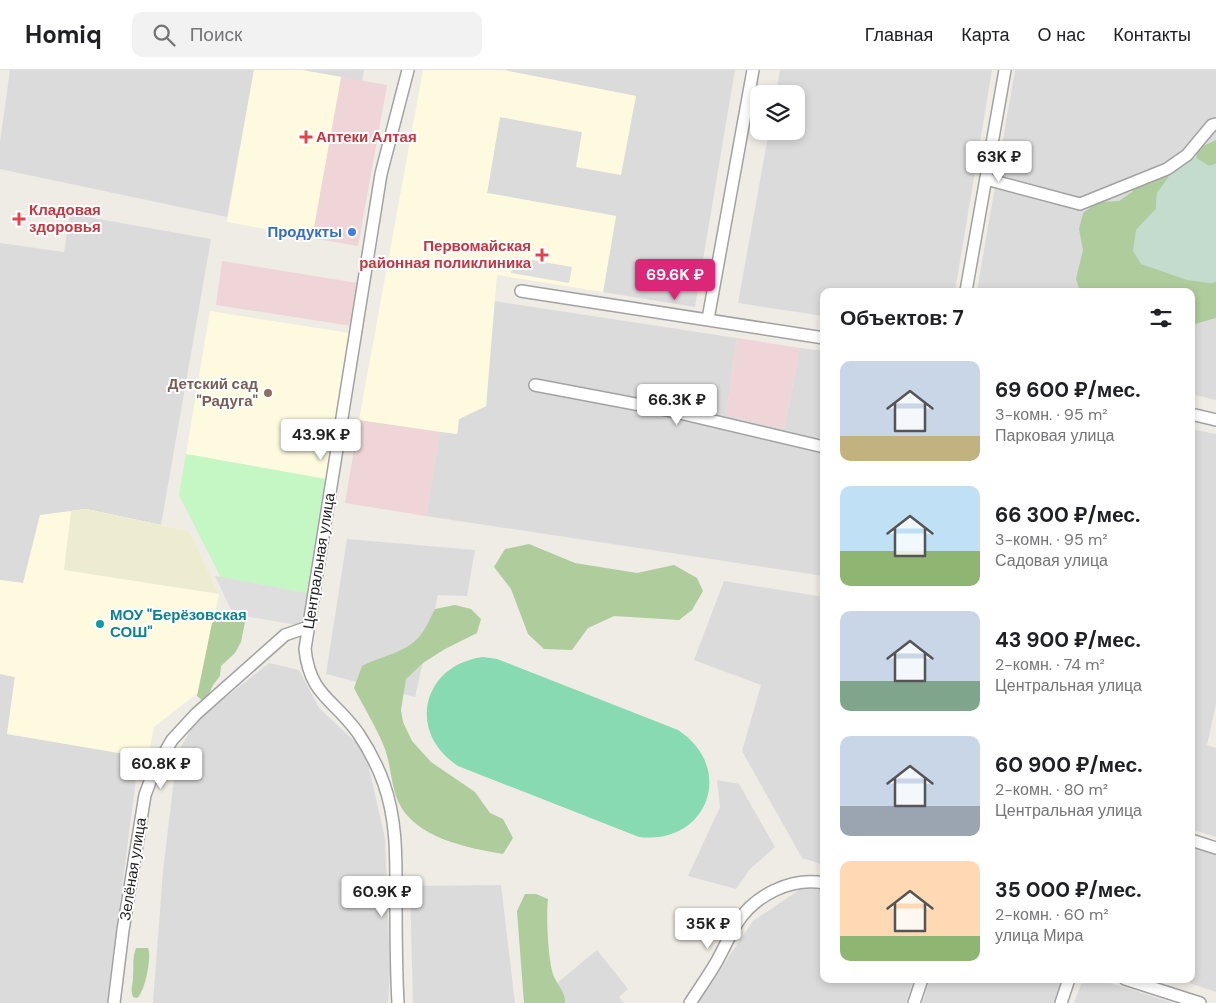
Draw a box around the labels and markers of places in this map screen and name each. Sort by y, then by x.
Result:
place label: Аптеки Алтая [316,127,417,147]
marker: Аптеки Алтая [300,131,312,143]
pin: 63K ₽ [964,140,1034,183]
place label: Кладовая здоровья [29,200,101,237]
marker: Кладовая здоровья [13,213,25,225]
place label: Продукты [267,222,342,242]
marker: Продукты [346,226,358,238]
place label: Первомайская районная поликлиника [359,236,532,273]
marker: Первомайская районная поликлиника [535,248,549,262]
pin: 69.6K ₽ [629,258,721,301]
place label: Детский сад "Радуга" [168,374,258,411]
pin: 66.3K ₽ [631,384,723,426]
marker: Детский сад "Радуга" [262,387,274,399]
pin: 43.9K ₽ [275,418,367,461]
place label: МОУ "Берёзовская СОШ" [110,605,247,642]
marker: МОУ "Берёзовская СОШ" [94,618,106,630]
pin: 60.8K ₽ [115,748,207,790]
pin: 60.9K ₽ [336,876,428,918]
pin: 35K ₽ [673,908,743,950]

